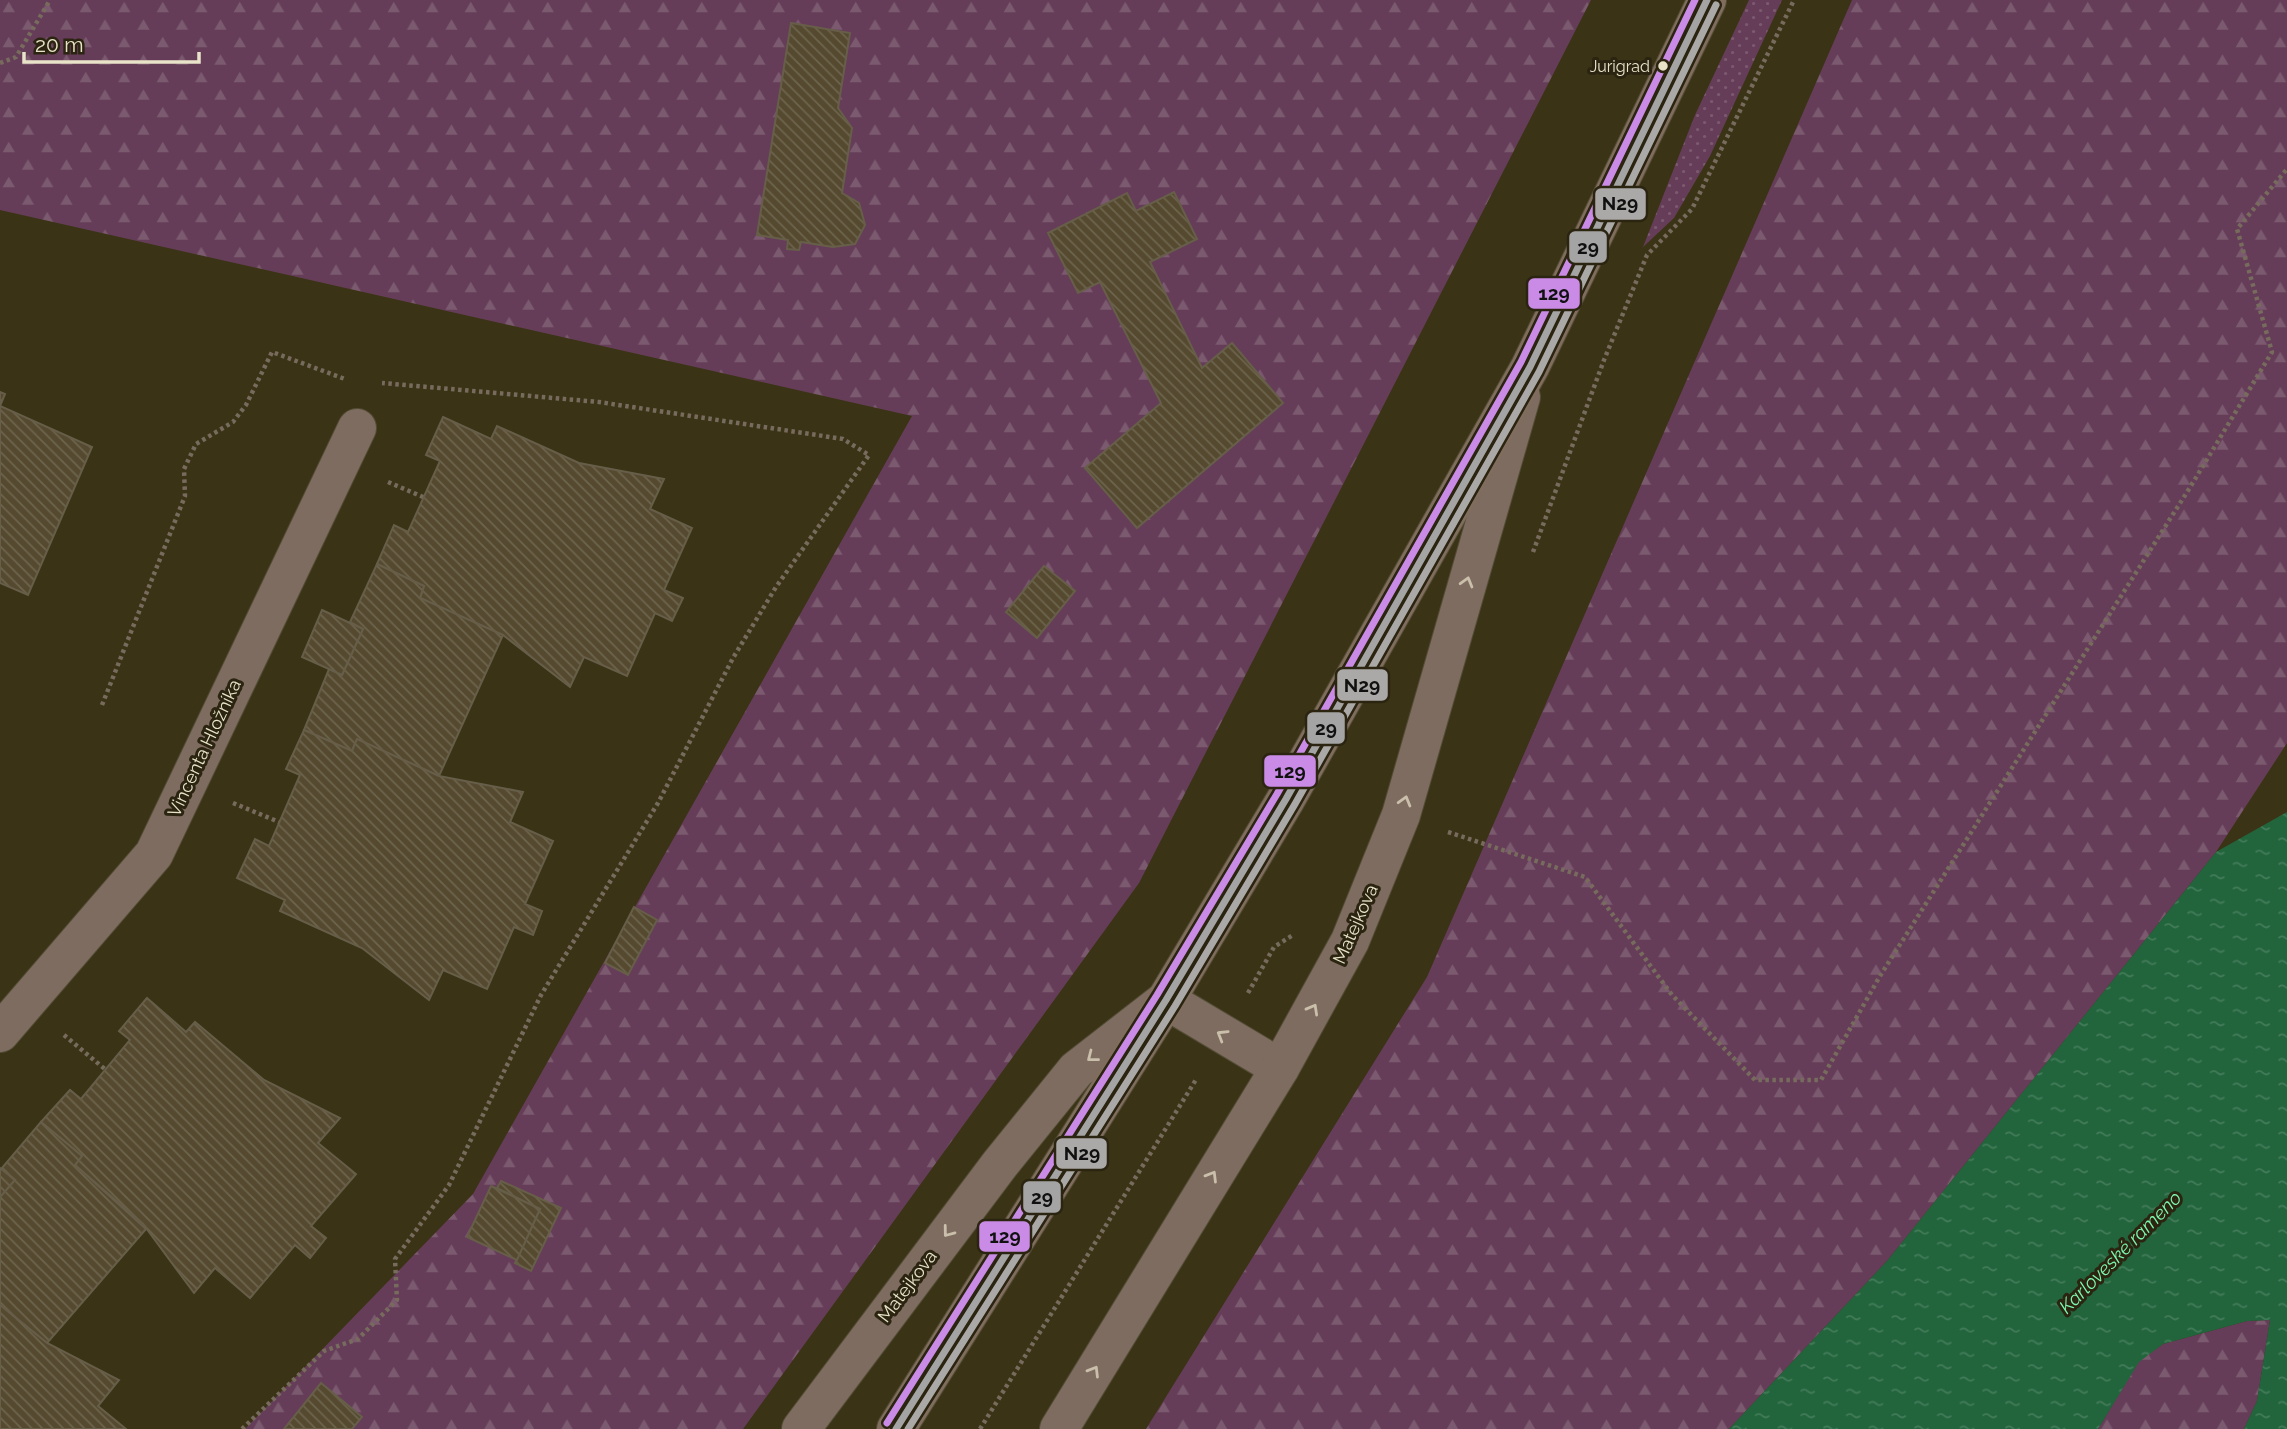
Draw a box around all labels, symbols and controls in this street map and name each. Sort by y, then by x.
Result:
scale bar [24,21,200,65]
text: 20 m [35,32,83,57]
place label: Jurigrad [1590,57,1650,76]
marker: Jurigrad [1656,59,1670,73]
line badge: N29 [1594,187,1647,221]
text: N29 [1602,192,1638,214]
line badge: 29 [1568,230,1608,264]
text: 29 [1577,236,1599,258]
line badge: 129 [1527,277,1581,310]
text: 129 [1538,282,1570,304]
one-way arrow [1459,577,1474,589]
line badge: N29 [1336,668,1389,702]
text: N29 [1344,674,1380,696]
street label: Vincenta Hložníka [163,676,245,820]
line badge: 29 [1306,711,1346,745]
text: 29 [1315,717,1337,739]
line badge: 129 [1263,754,1317,788]
text: 129 [1274,760,1306,782]
one-way arrow [1397,795,1411,807]
street label: Matejkova [1328,881,1382,967]
one-way arrow [1305,1003,1318,1016]
one-way arrow [1217,1031,1230,1044]
one-way arrow [1088,1049,1100,1062]
line badge: N29 [1055,1137,1108,1170]
text: N29 [1064,1142,1100,1164]
one-way arrow [1204,1171,1217,1184]
line badge: 29 [1022,1180,1062,1214]
text: 29 [1031,1186,1053,1208]
water label: Karloveské rameno [2054,1186,2186,1318]
line badge: 129 [978,1220,1031,1253]
one-way arrow [944,1225,957,1237]
text: 129 [989,1225,1021,1247]
street label: Matejkova [873,1246,941,1326]
one-way arrow [1086,1365,1099,1378]

